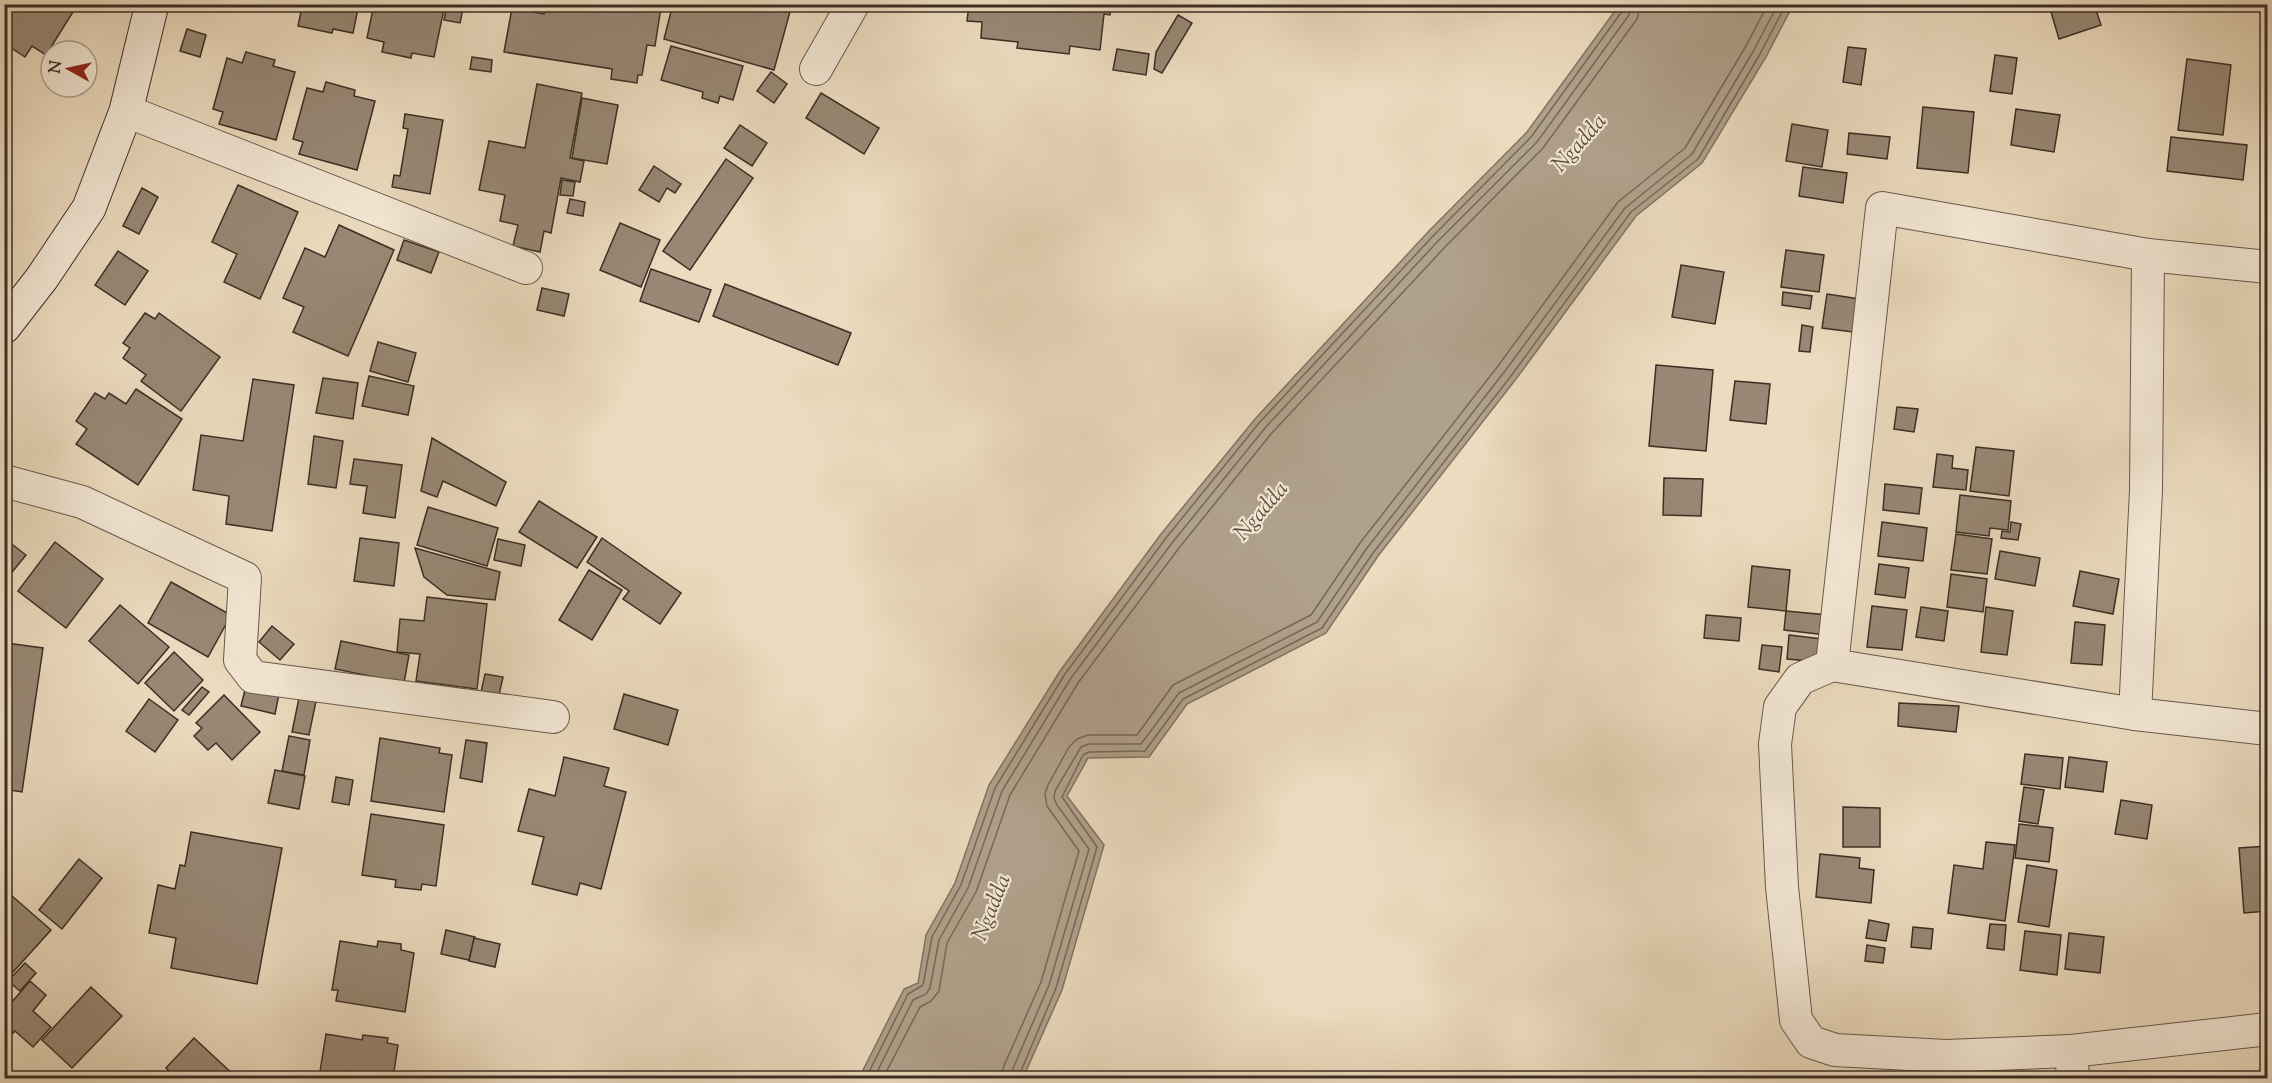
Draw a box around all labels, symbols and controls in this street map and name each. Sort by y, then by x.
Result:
north arrow [39,39,99,99]
text: N [44,59,69,75]
water label: Ngadda [1545,108,1615,180]
water label: Ngadda [1227,475,1297,549]
water label: Ngadda [965,870,1021,946]

